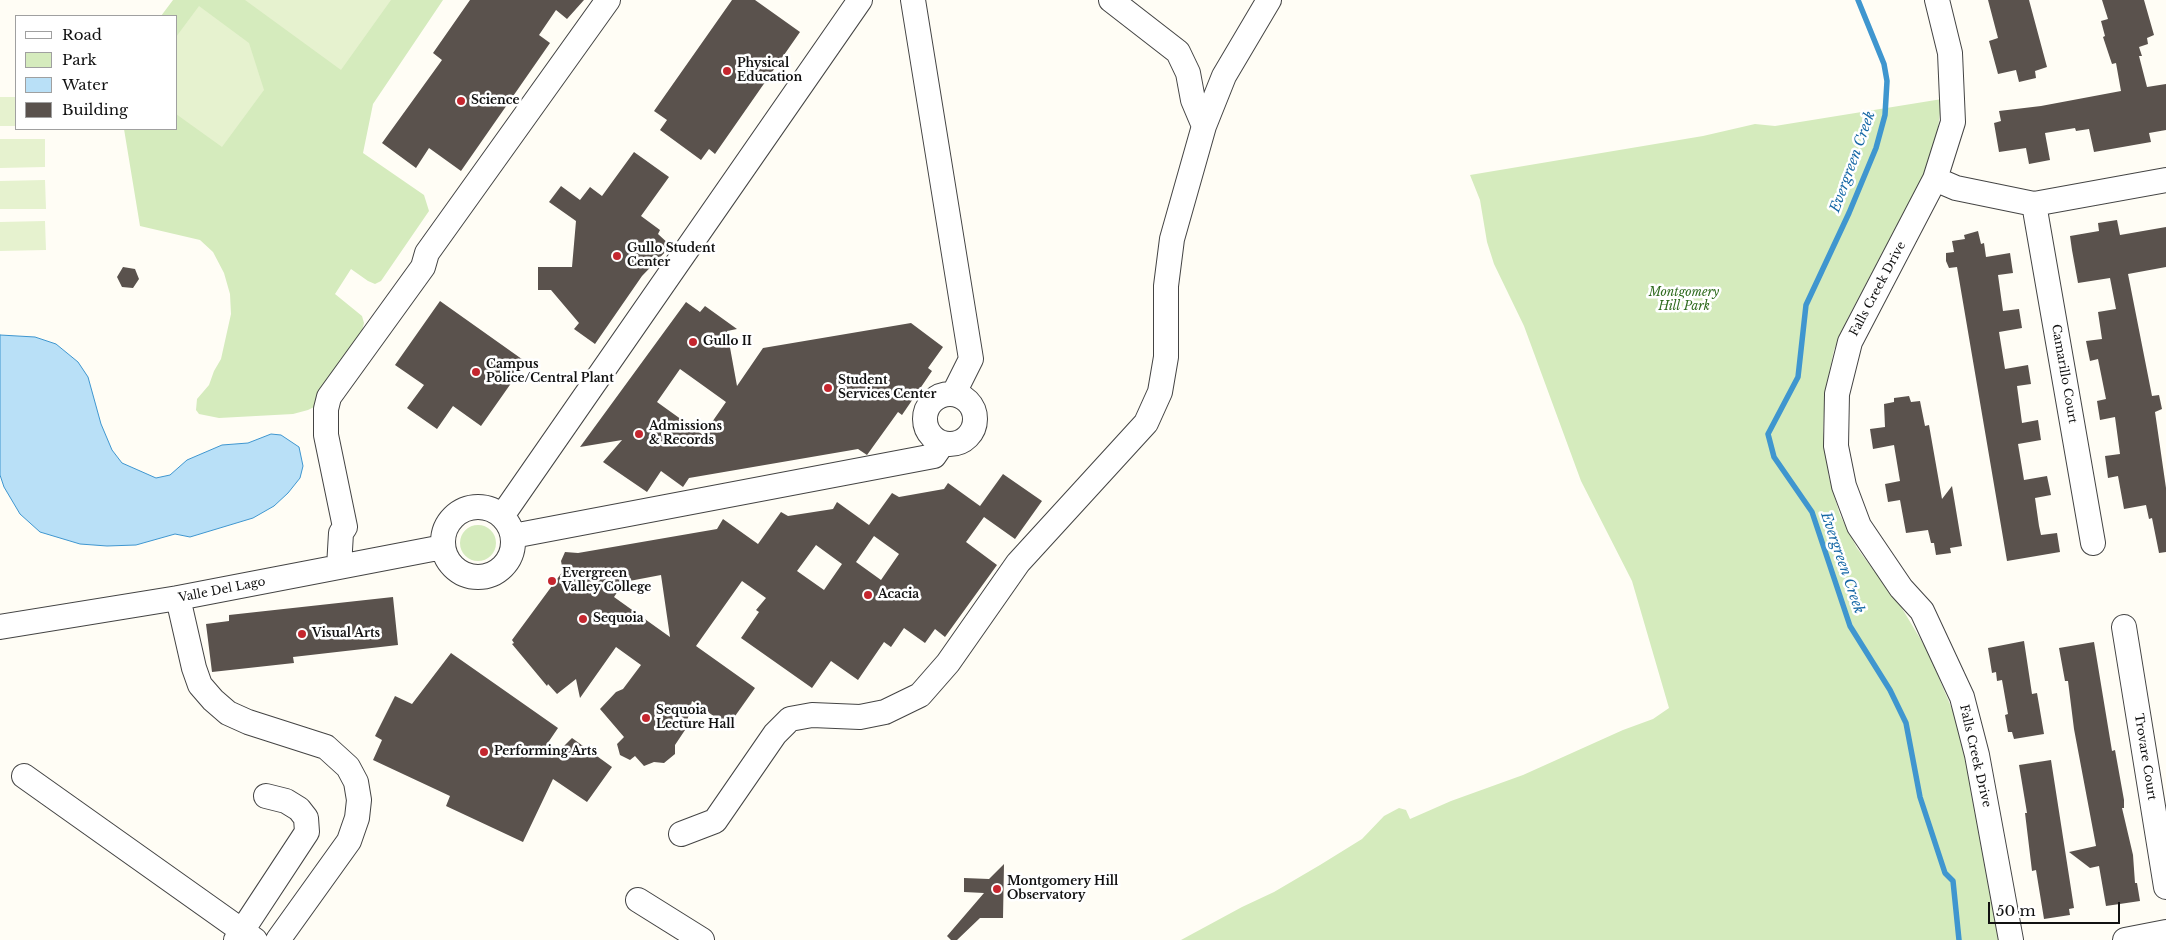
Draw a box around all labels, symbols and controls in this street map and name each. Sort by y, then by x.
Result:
legend [15,15,178,130]
text: Road [62,25,102,44]
text: Park [62,50,97,69]
place label: Physical Education [737,57,802,85]
marker: Physical Education [721,65,733,77]
text: Water [62,75,108,94]
place label: Science [471,94,520,108]
marker: Science [455,95,467,107]
text: Building [62,100,128,119]
water label: Evergreen Creek [1827,109,1879,215]
street label: Falls Creek Drive [1847,239,1909,339]
place label: Gullo Student Center [627,242,715,270]
marker: Gullo Student Center [611,250,623,262]
park label: Montgomery Hill Park [1649,286,1719,314]
street label: Camarillo Court [2048,323,2080,425]
place label: Gullo II [703,335,752,349]
marker: Gullo II [687,336,699,348]
place label: Campus Police/Central Plant [486,358,614,386]
marker: Campus Police/Central Plant [470,366,482,378]
place label: Student Services Center [838,374,937,402]
marker: Student Services Center [822,382,834,394]
place label: Admissions & Records [649,420,722,448]
marker: Admissions & Records [633,428,645,440]
water label: Evergreen Creek [1817,510,1867,616]
place label: Evergreen Valley College [562,567,651,595]
street label: Valle Del Lago [177,575,267,605]
marker: Evergreen Valley College [546,575,558,587]
place label: Acacia [878,588,919,602]
marker: Acacia [862,589,874,601]
place label: Sequoia [593,612,644,626]
marker: Sequoia [577,613,589,625]
place label: Visual Arts [312,627,380,641]
marker: Visual Arts [296,628,308,640]
street label: Falls Creek Drive [1956,703,1994,809]
place label: Sequoia Lecture Hall [656,704,735,732]
marker: Sequoia Lecture Hall [640,712,652,724]
street label: Trovare Court [2131,713,2159,801]
place label: Performing Arts [494,745,597,759]
marker: Performing Arts [478,746,490,758]
place label: Montgomery Hill Observatory [1007,875,1118,903]
marker: Montgomery Hill Observatory [991,883,1003,895]
scale bar [1991,892,2124,924]
text: 50 m [1996,901,2036,920]

